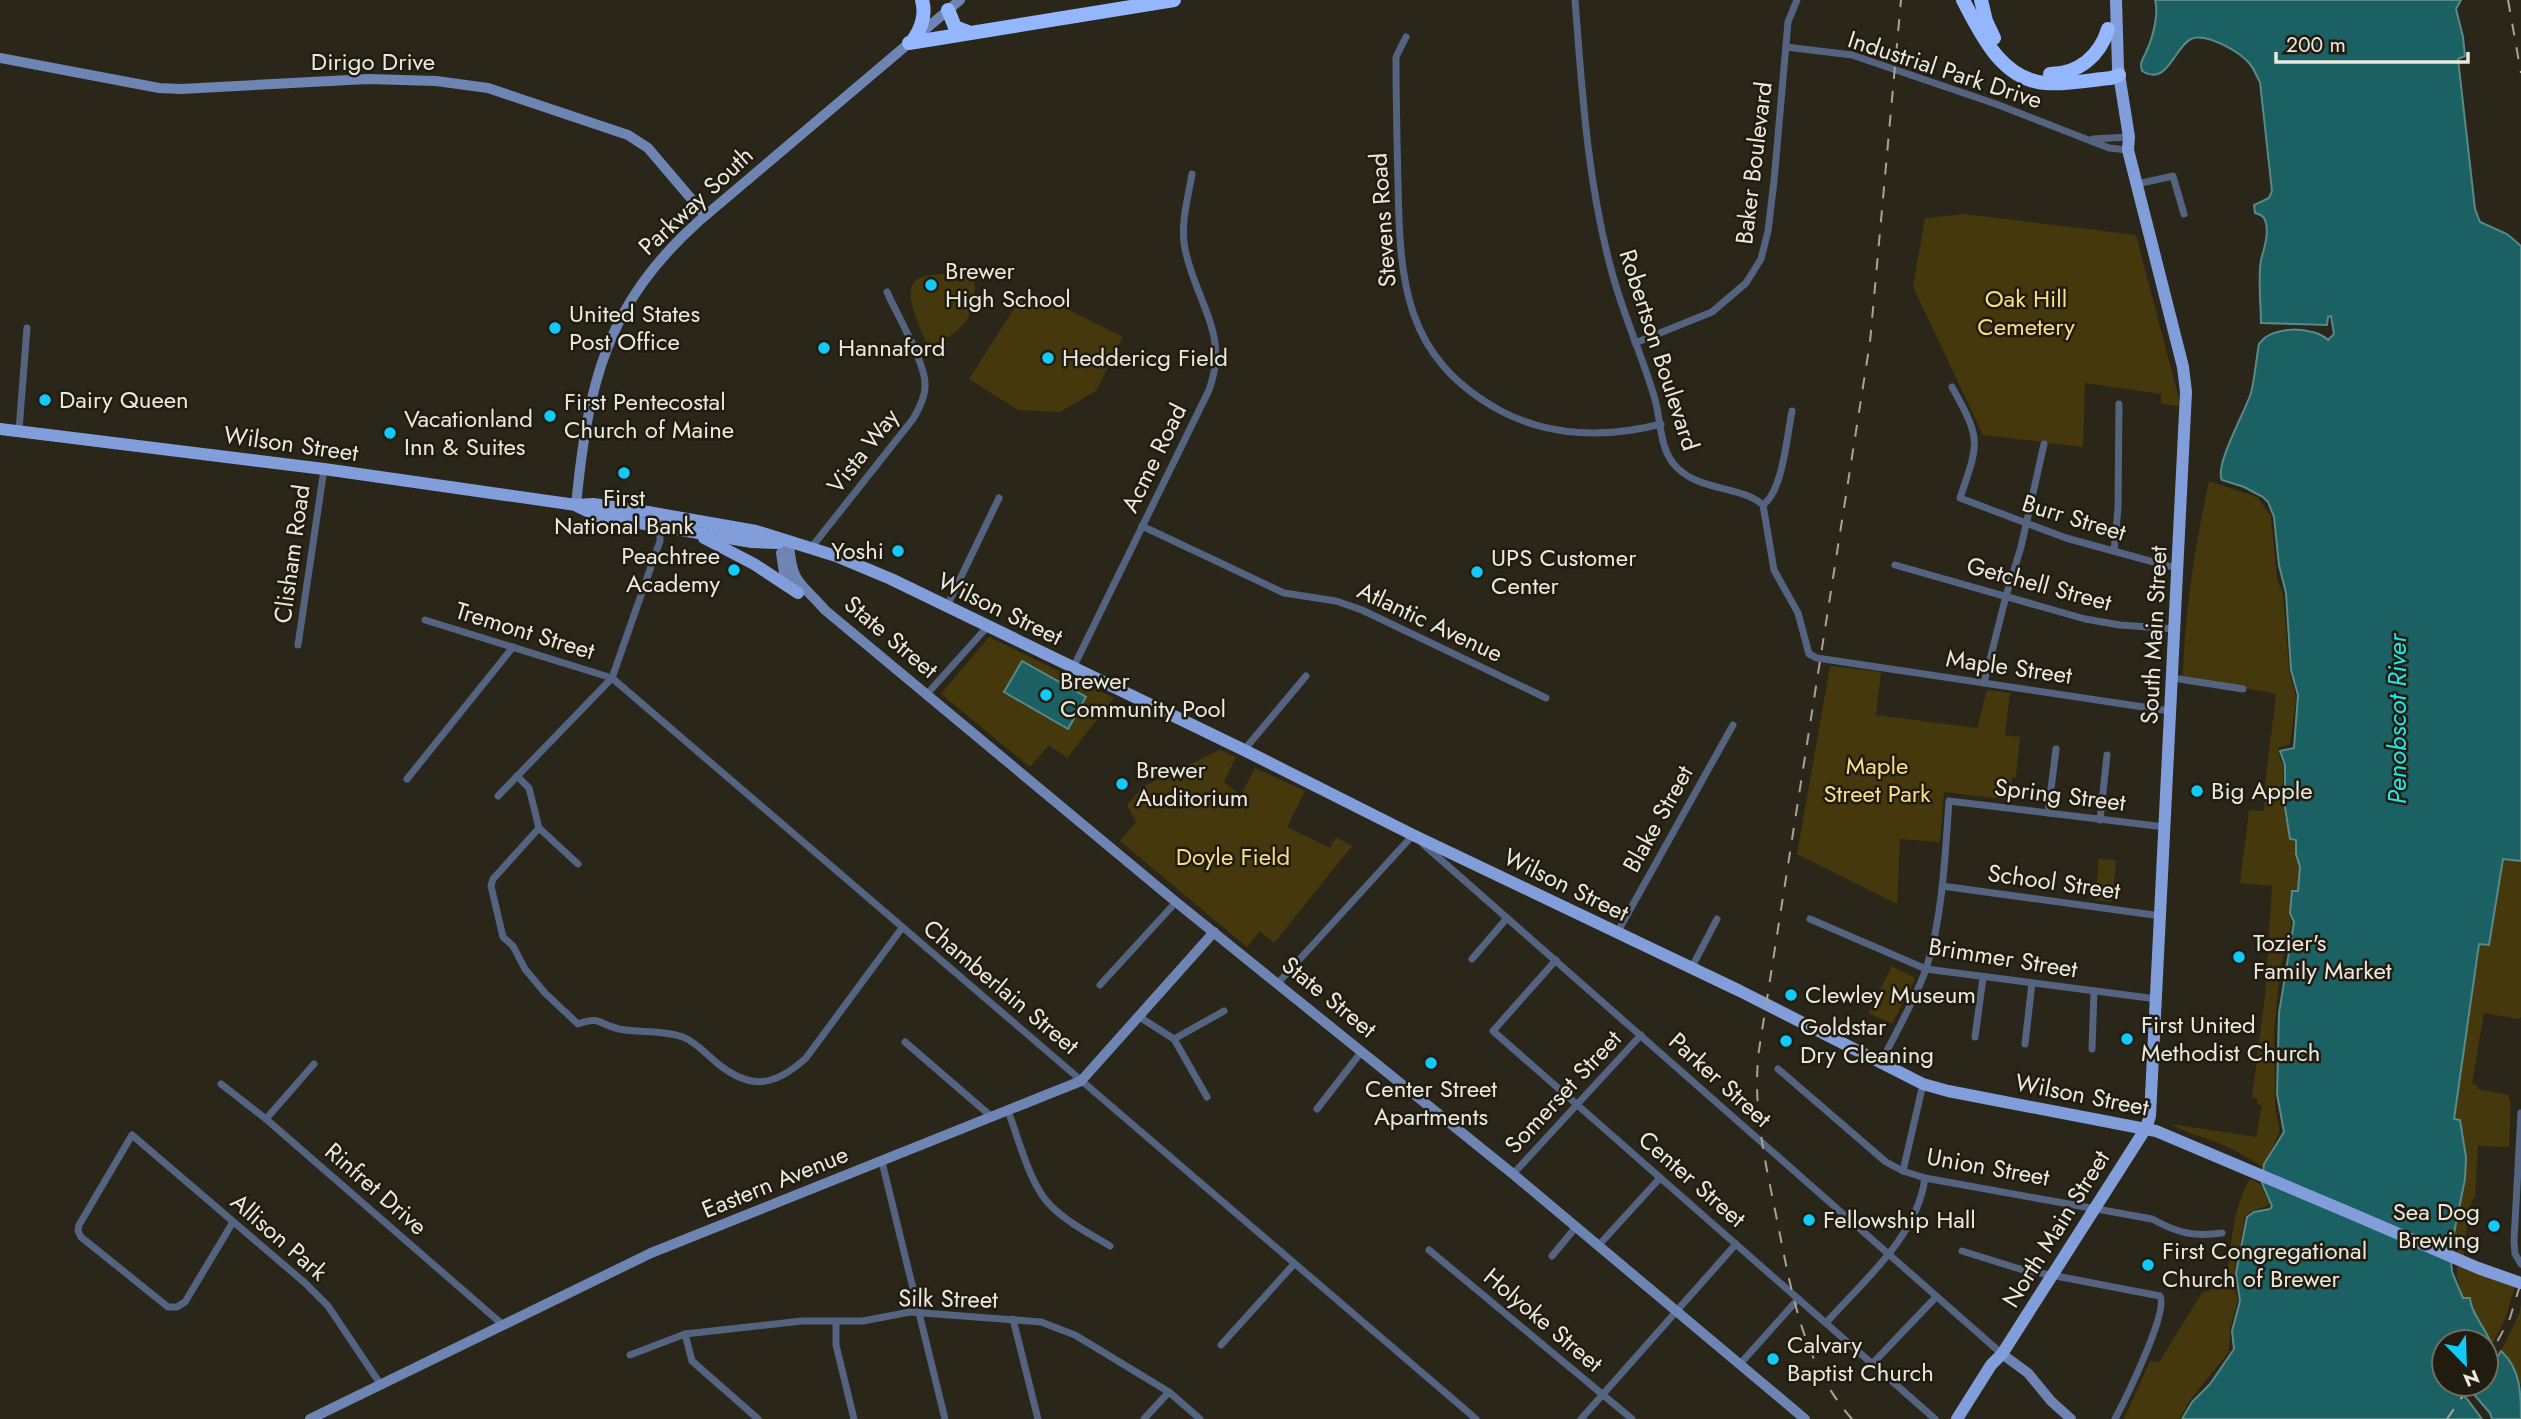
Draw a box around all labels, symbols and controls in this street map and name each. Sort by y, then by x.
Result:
scale bar [2276,21,2468,65]
street label: Industrial Park Drive [1844,22,2047,117]
text: 200 m [2286,30,2346,60]
street label: Dirigo Drive [311,44,435,79]
street label: Baker Boulevard [1726,80,1781,246]
street label: Parkway South [630,138,761,263]
street label: Stevens Road [1360,152,1405,288]
street label: Robertson Boulevard [1610,245,1709,455]
place label: Brewer High School [945,253,1071,316]
marker: Brewer High School [923,277,939,293]
park label: Oak Hill Cemetery [1977,281,2075,344]
place label: United States Post Office [569,296,700,359]
marker: United States Post Office [547,320,563,336]
place label: Hannaford [838,330,945,365]
marker: Hannaford [816,340,832,356]
place label: Heddericg Field [1062,340,1228,375]
marker: Heddericg Field [1040,350,1056,366]
place label: Dairy Queen [59,382,189,417]
place label: First Pentecostal Church of Maine [564,384,734,447]
marker: Dairy Queen [37,392,53,408]
street label: Acme Road [1112,397,1195,518]
street label: Vista Way [818,400,907,501]
place label: Vacationland Inn & Suites [404,401,533,464]
marker: First Pentecostal Church of Maine [542,408,558,424]
street label: Wilson Street [222,417,361,470]
marker: Vacationland Inn & Suites [382,425,398,441]
marker: First National Bank [616,465,632,481]
place label: First National Bank [554,480,695,543]
street label: Clisham Road [264,482,319,626]
street label: Burr Street [2018,485,2131,550]
place label: Yoshi [831,533,884,568]
place label: Peachtree Academy [621,538,720,601]
place label: UPS Customer Center [1491,540,1637,603]
marker: Yoshi [890,543,906,559]
street label: South Main Street [2131,545,2176,725]
street label: Getchell Street [1963,547,2116,620]
marker: Peachtree Academy [726,562,742,578]
street label: Wilson Street [932,563,1069,654]
marker: UPS Customer Center [1469,564,1485,580]
street label: Atlantic Avenue [1352,573,1509,671]
street label: State Street [837,587,946,687]
street label: Tremont Street [451,593,599,668]
water label: Penobscot River [2378,632,2416,804]
street label: Maple Street [1944,640,2075,693]
place label: Brewer Community Pool [1060,663,1226,726]
marker: Brewer Community Pool [1038,687,1054,703]
park label: Maple Street Park [1823,748,1931,811]
place label: Brewer Auditorium [1136,752,1249,815]
street label: Blake Street [1614,759,1701,879]
street label: Spring Street [1992,769,2128,820]
place label: Big Apple [2211,773,2313,808]
marker: Brewer Auditorium [1114,776,1130,792]
marker: Big Apple [2189,783,2205,799]
park label: Doyle Field [1176,839,1290,874]
street label: Wilson Street [1498,839,1635,930]
street label: School Street [1986,855,2123,908]
street label: Chamberlain Street [916,911,1087,1063]
place label: Tozier's Family Market [2253,925,2392,988]
street label: Brimmer Street [1926,928,2080,987]
street label: State Street [1274,947,1384,1046]
marker: Tozier's Family Market [2231,949,2247,965]
place label: Clewley Museum [1805,977,1976,1012]
marker: Clewley Museum [1783,987,1799,1003]
place label: First United Methodist Church [2141,1007,2320,1070]
place label: Goldstar Dry Cleaning [1800,1009,1934,1072]
street label: Somerset Street [1496,1022,1629,1161]
street label: Parker Street [1661,1024,1780,1135]
marker: First United Methodist Church [2119,1031,2135,1047]
marker: Goldstar Dry Cleaning [1778,1033,1794,1049]
marker: Center Street Apartments [1423,1055,1439,1071]
street label: Wilson Street [2012,1064,2152,1125]
place label: Center Street Apartments [1365,1071,1497,1134]
street label: Center Street [1631,1122,1754,1235]
street label: Rinfret Drive [317,1134,435,1243]
street label: Eastern Avenue [696,1136,853,1227]
street label: Union Street [1924,1139,2052,1195]
street label: North Main Street [1993,1143,2118,1314]
street label: Allison Park [223,1185,336,1289]
place label: Sea Dog Brewing [2393,1194,2480,1257]
place label: Fellowship Hall [1823,1202,1976,1237]
marker: Fellowship Hall [1801,1212,1817,1228]
marker: Sea Dog Brewing [2486,1218,2502,1234]
place label: First Congregational Church of Brewer [2162,1233,2367,1296]
marker: First Congregational Church of Brewer [2140,1257,2156,1273]
street label: Holyoke Street [1476,1259,1611,1380]
street label: Silk Street [898,1280,999,1317]
place label: Calvary Baptist Church [1787,1327,1934,1390]
north arrow [2430,1328,2500,1398]
marker: Calvary Baptist Church [1765,1351,1781,1367]
text: N [2459,1363,2484,1394]

